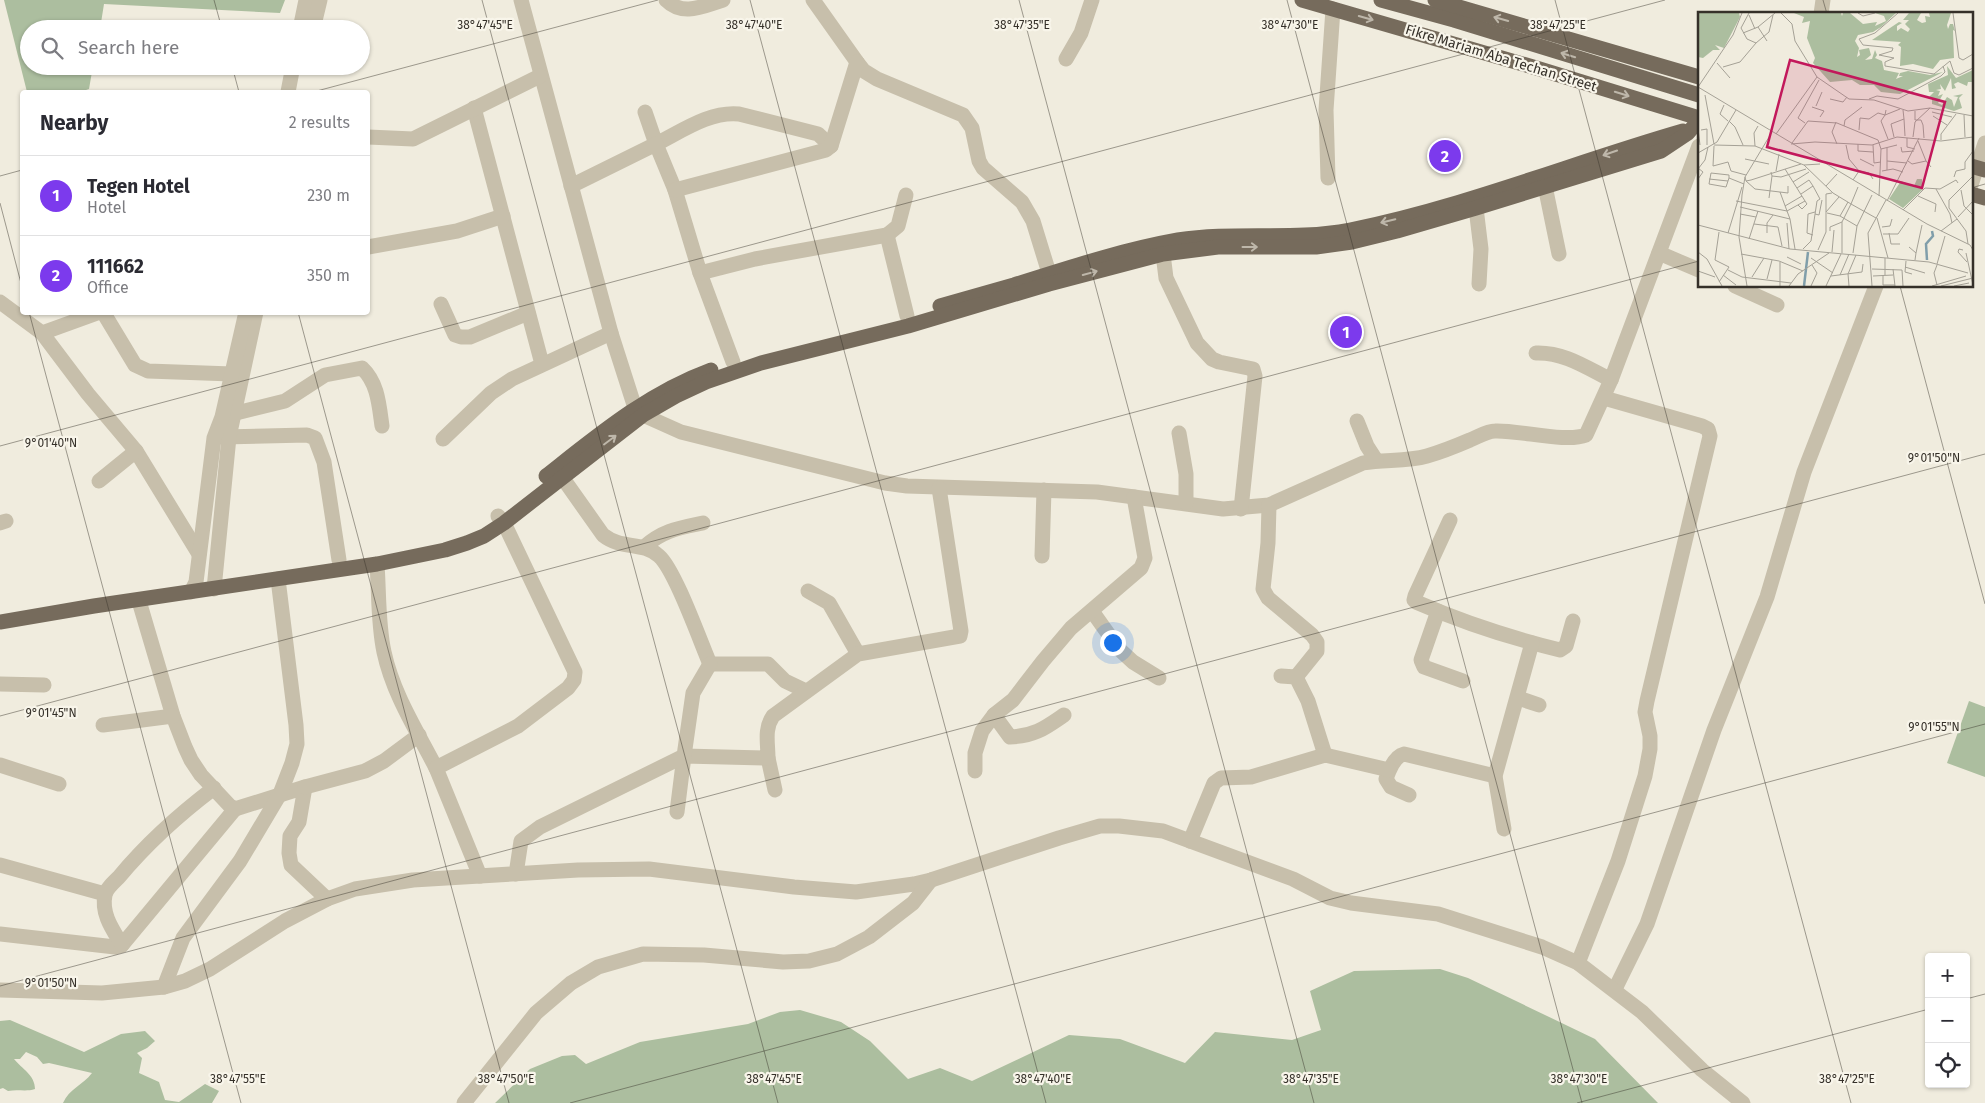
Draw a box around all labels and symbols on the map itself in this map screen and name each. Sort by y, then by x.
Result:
inset map [1698,12,1972,288]
one-way arrow [1358,14,1374,23]
one-way arrow [1493,14,1509,24]
text: 38°47'45"E [457,18,513,32]
text: 38°47'40"E [726,18,782,32]
text: 38°47'35"E [994,18,1050,32]
text: 38°47'30"E [1262,18,1318,32]
text: 38°47'25"E [1530,18,1586,32]
street label: Fikre Mariam Aba Techan Street [1403,21,1600,96]
one-way arrow [1561,49,1577,59]
one-way arrow [1614,90,1630,100]
pin: 2 [1429,137,1461,175]
one-way arrow [1602,148,1618,158]
one-way arrow [1380,217,1396,226]
one-way arrow [1241,242,1257,252]
one-way arrow [1082,268,1098,278]
pin: 1 [1330,313,1362,351]
one-way arrow [603,435,616,446]
text: 9°01'40"N [25,436,77,450]
text: 9°01'50"N [1908,451,1960,465]
your location [1100,630,1126,656]
text: 9°01'45"N [25,706,77,720]
text: 9°01'55"N [1908,720,1960,734]
text: 9°01'50"N [25,976,77,990]
text: 38°47'55"E [210,1072,266,1086]
text: 38°47'50"E [478,1072,534,1086]
text: 38°47'45"E [746,1072,802,1086]
text: 38°47'40"E [1015,1072,1071,1086]
text: 38°47'35"E [1283,1072,1339,1086]
text: 38°47'30"E [1551,1072,1607,1086]
text: 38°47'25"E [1819,1072,1875,1086]

